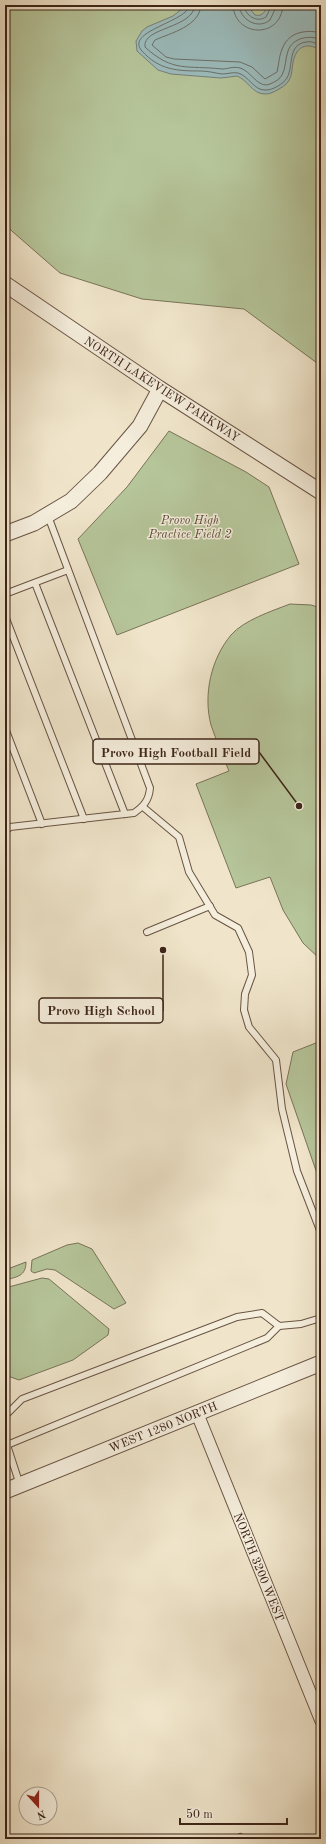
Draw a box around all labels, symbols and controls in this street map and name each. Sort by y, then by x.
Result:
street label: NORTH LAKEVIEW PARKWAY [82,335,241,445]
park label: Provo High Practice Field 2 [148,515,232,541]
callout: Provo High Football Field [93,739,259,764]
text: Provo High Football Field [101,747,251,760]
callout: Provo High School [39,998,163,1023]
text: Provo High School [47,1005,155,1018]
street label: WEST 1280 NORTH [107,1401,219,1455]
street label: NORTH 3200 WEST [231,1511,285,1623]
north arrow [18,1786,58,1826]
scale bar [180,1800,287,1826]
text: N [35,1807,47,1821]
text: 50 m [186,1808,213,1821]

